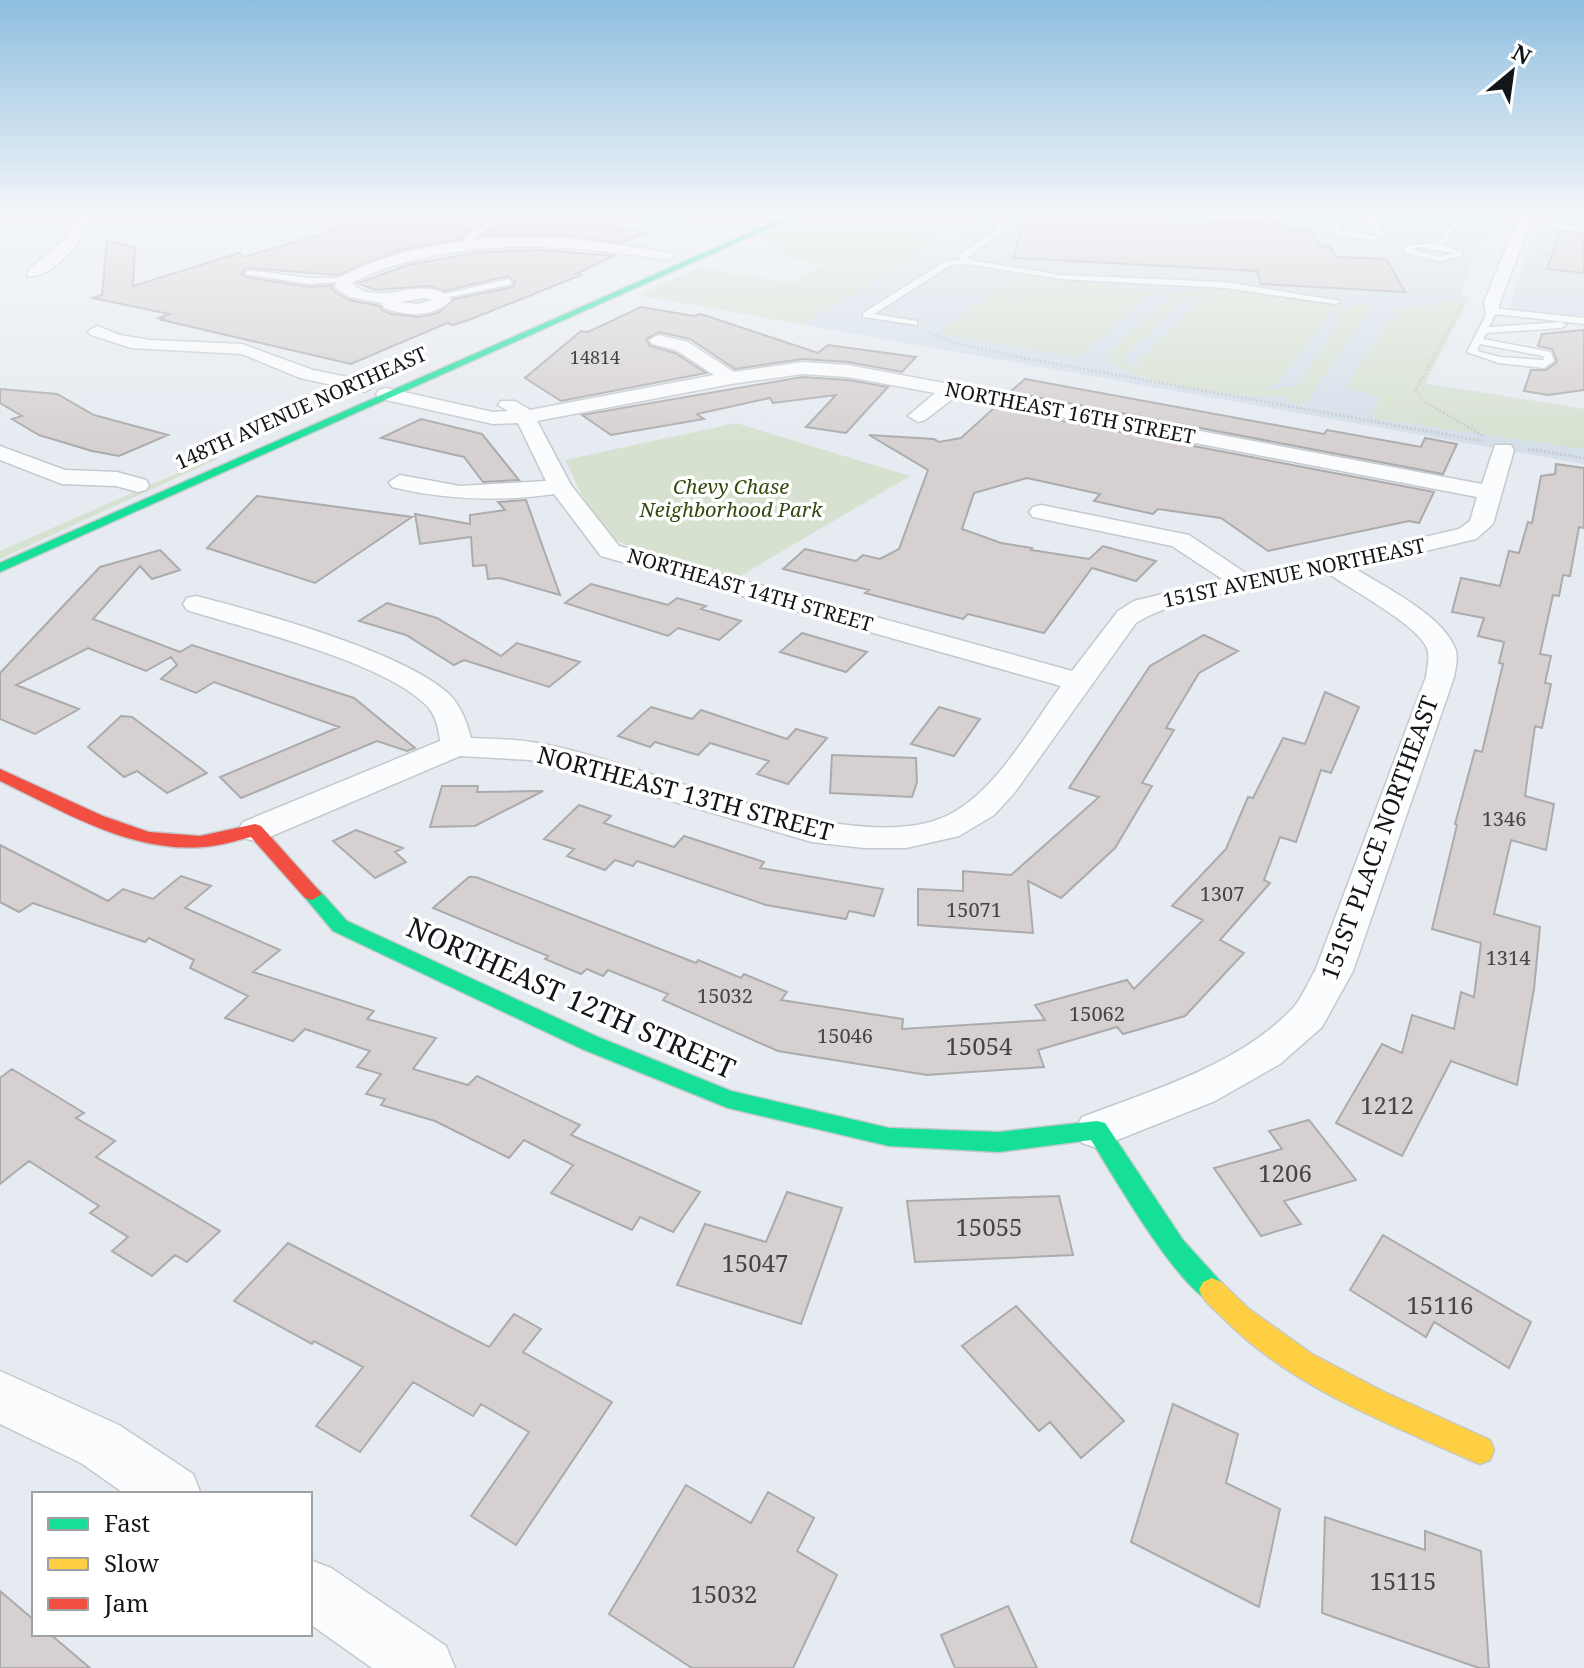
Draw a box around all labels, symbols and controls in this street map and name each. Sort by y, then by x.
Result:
north arrow [1472,32,1552,112]
text: N [1507,36,1537,71]
street label: 148TH AVENUE NORTHEAST [171,340,431,475]
house number: 14814 [570,345,620,369]
street label: NORTHEAST 16TH STREET [943,375,1197,450]
park label: Chevy Chase Neighborhood Park [639,473,823,523]
street label: 151ST AVENUE NORTHEAST [1160,532,1428,614]
street label: NORTHEAST 14TH STREET [624,542,876,638]
street label: 151ST PLACE NORTHEAST [1312,691,1445,984]
street label: NORTHEAST 13TH STREET [534,737,837,848]
house number: 1346 [1482,805,1526,832]
house number: 1307 [1200,880,1244,907]
house number: 15071 [946,896,1002,923]
street label: NORTHEAST 12TH STREET [401,907,742,1087]
house number: 1314 [1486,944,1530,971]
house number: 15032 [697,982,753,1009]
house number: 15062 [1069,1000,1125,1027]
house number: 15046 [817,1022,873,1049]
house number: 15054 [945,1029,1013,1062]
house number: 1212 [1360,1088,1414,1121]
house number: 1206 [1258,1156,1312,1189]
house number: 15055 [955,1210,1023,1243]
house number: 15047 [721,1246,789,1279]
house number: 15116 [1406,1288,1474,1321]
legend [32,1492,312,1636]
text: Fast [104,1506,150,1539]
text: Slow [104,1546,159,1579]
house number: 15115 [1369,1564,1437,1597]
house number: 15032 [690,1577,758,1610]
text: Jam [103,1586,149,1619]

